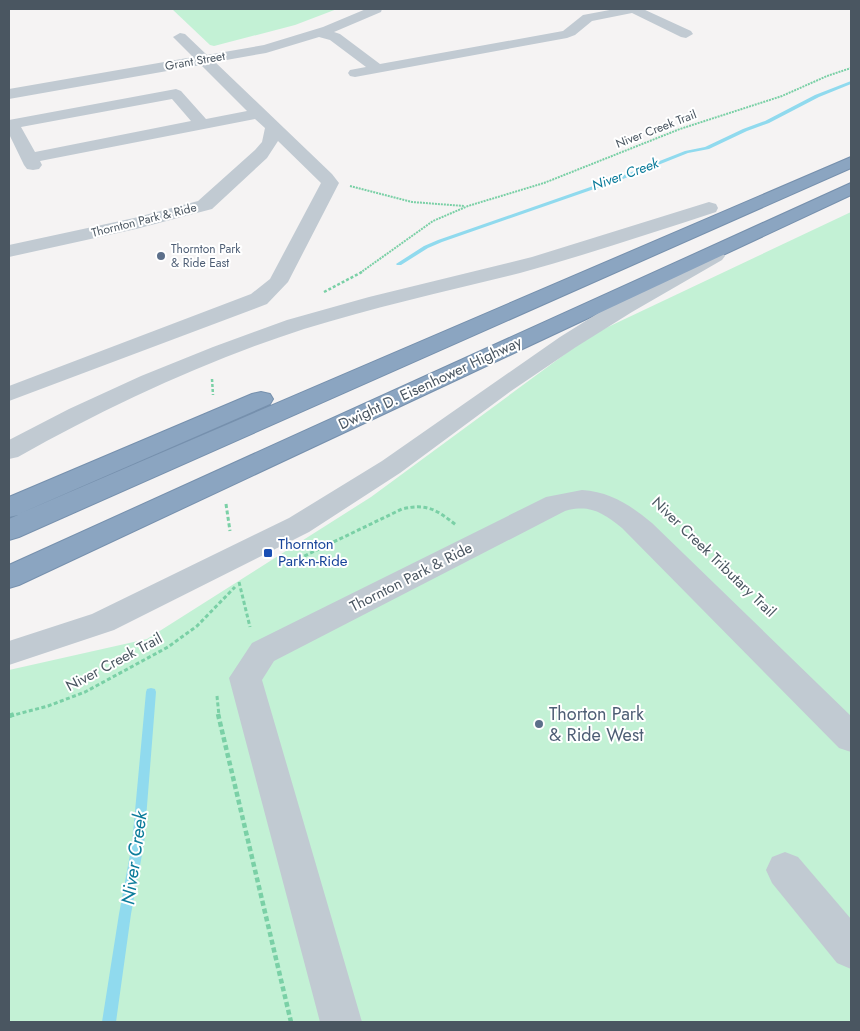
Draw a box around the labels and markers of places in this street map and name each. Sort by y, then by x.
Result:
place label: Thornton Park & Ride East [171,240,241,272]
marker: Thornton Park & Ride East [155,250,167,262]
place label: Thornton Park-n-Ride [278,533,348,572]
marker: Thornton Park-n-Ride [262,547,274,559]
place label: Thorton Park & Ride West [549,701,644,748]
marker: Thorton Park & Ride West [533,718,545,730]

